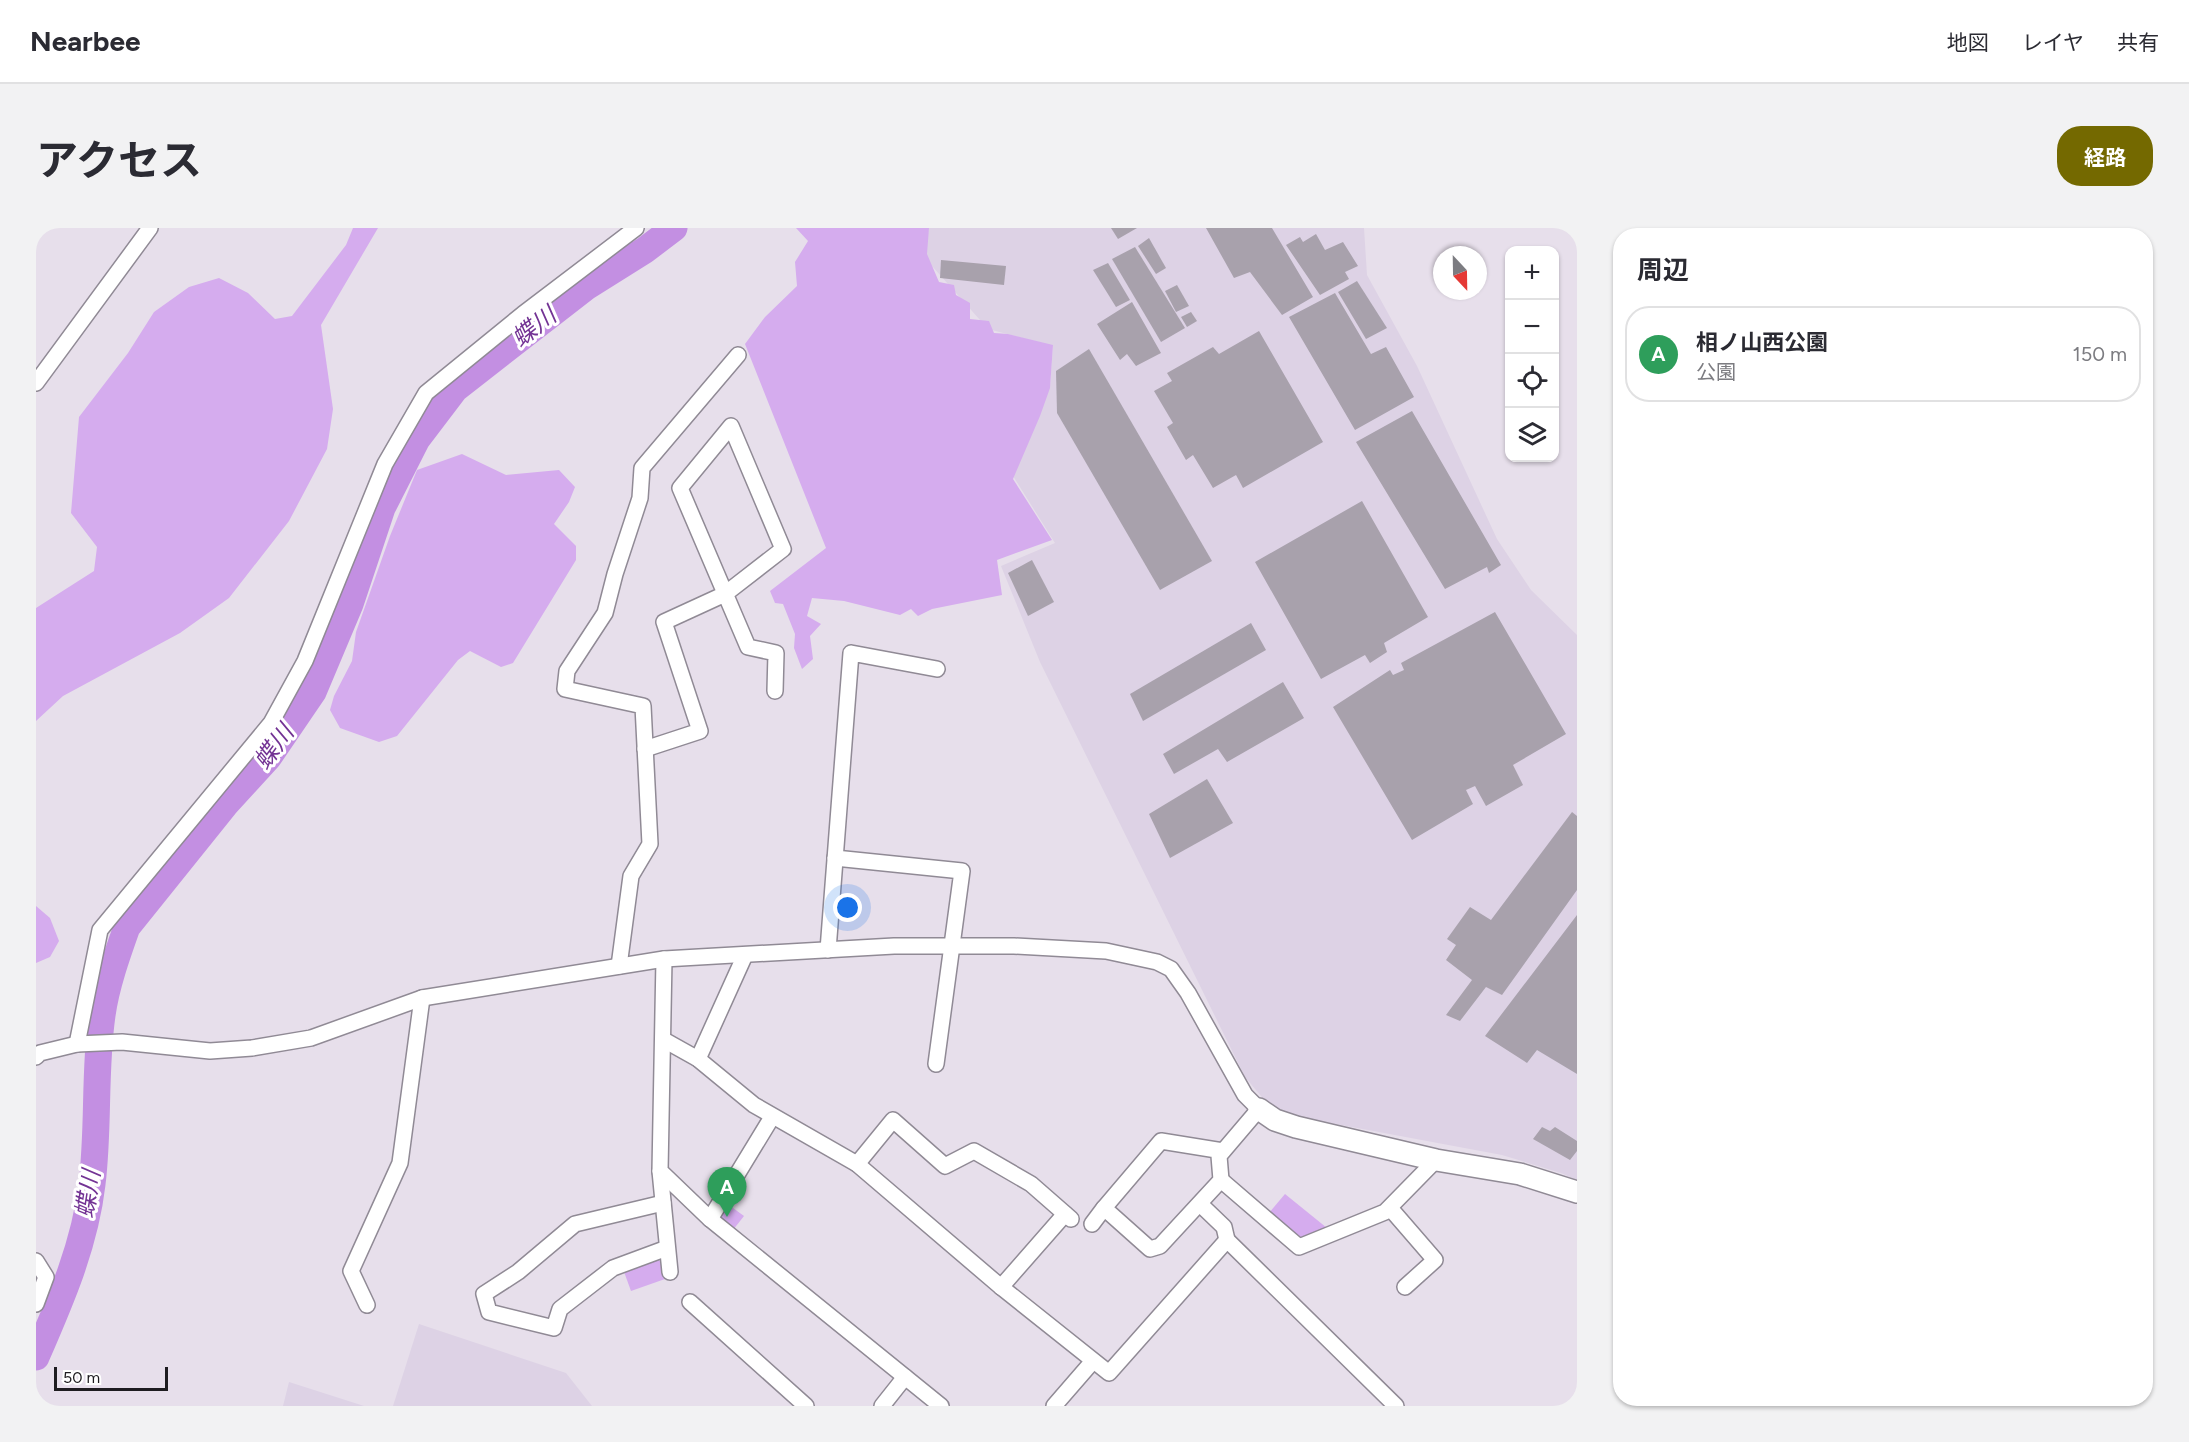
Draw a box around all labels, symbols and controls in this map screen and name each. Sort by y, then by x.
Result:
text: Nearbee [30,24,140,58]
text: 地図 [1947,30,1989,55]
text: レイヤ [2022,30,2084,55]
text: 共有 [2117,30,2159,55]
button: 経路 [2057,126,2153,186]
text: アクセス [36,135,202,186]
north arrow [1433,246,1487,300]
map controls [1505,246,1559,462]
button: + [1505,246,1559,300]
text: 周辺 [1637,254,1689,286]
water label: 蝶川 [506,299,564,353]
button: − [1505,300,1559,354]
text: 相ノ山西公園 [1696,329,1828,356]
text: A [1651,342,1666,366]
text: 150 m [2072,342,2127,366]
button: locate [1505,354,1559,408]
text: 公園 [1696,360,1736,384]
button: layers [1505,408,1559,462]
water label: 蝶川 [248,716,301,775]
your location [833,893,862,922]
water label: 蝶川 [69,1165,106,1220]
pin: A [708,1168,746,1217]
scale bar [54,1364,168,1392]
text: 50 m [63,1368,100,1387]

